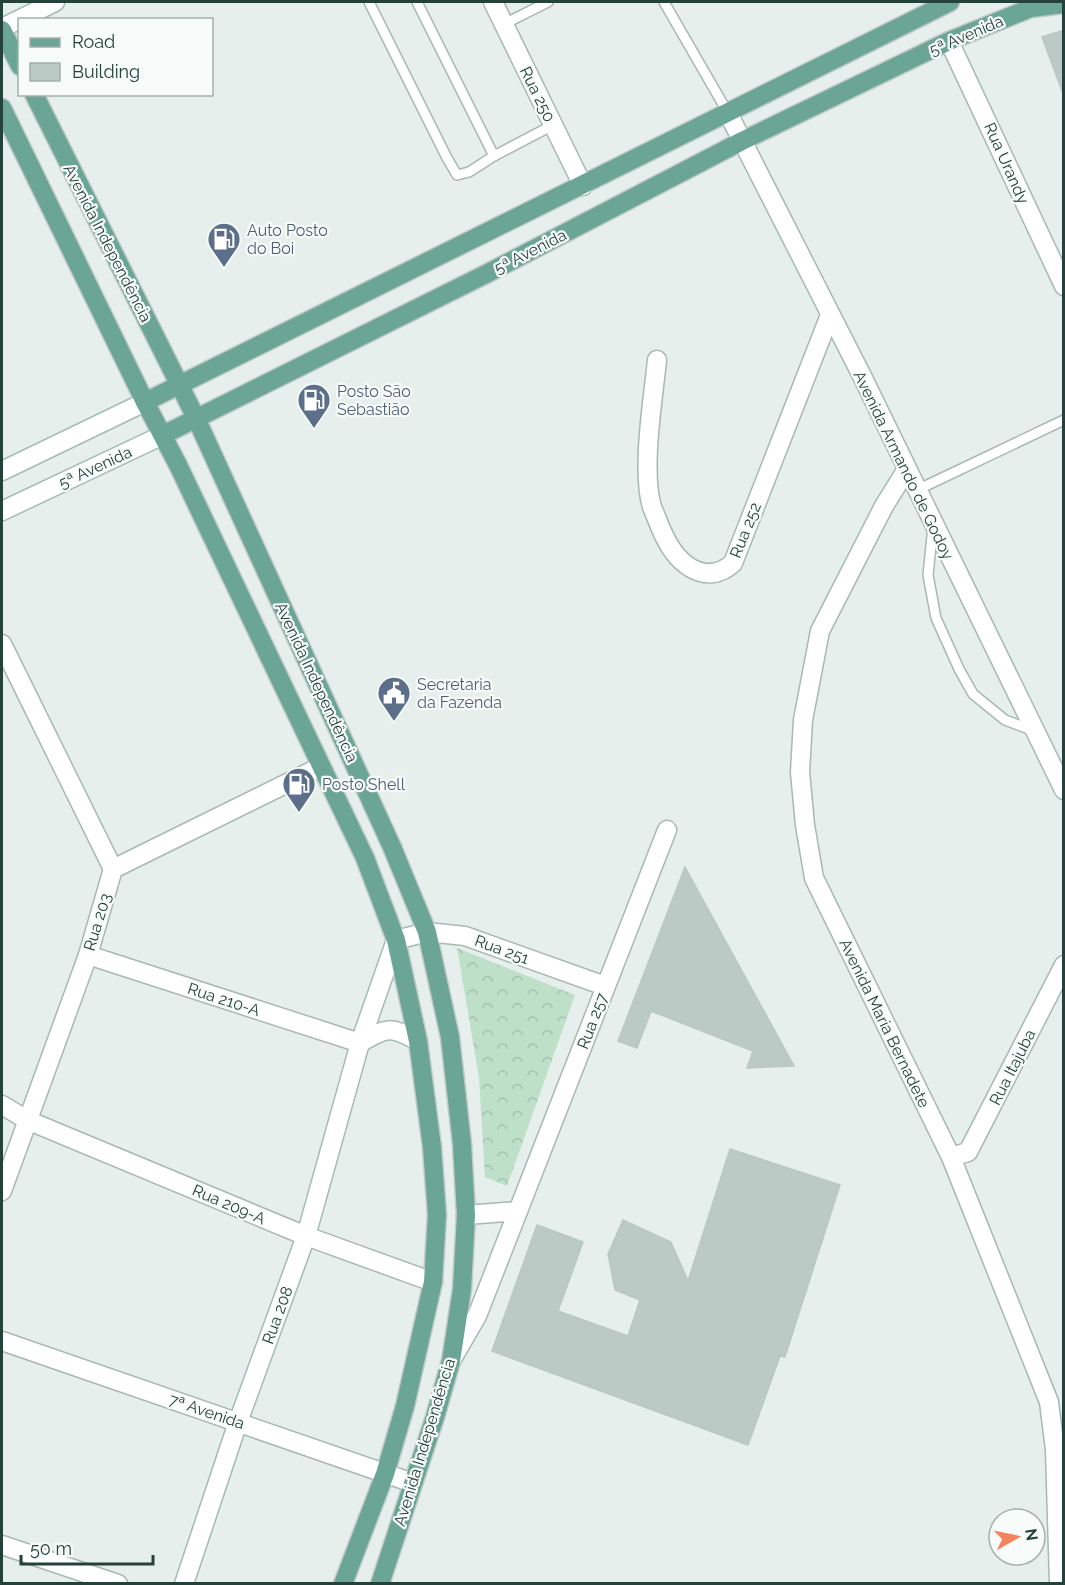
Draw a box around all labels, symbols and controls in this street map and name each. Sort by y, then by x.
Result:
street label: 5ª Avenida [926,11,1006,60]
legend [18,18,213,96]
text: Road [72,31,115,52]
text: Building [72,61,140,82]
street label: Rua 250 [516,63,559,125]
street label: Rua Urandy [980,120,1033,207]
street label: Avenida Independência [60,161,156,325]
fuel station icon: Auto Posto do Boi [206,221,242,268]
place label: Auto Posto do Boi [247,221,328,258]
street label: 5ª Avenida [491,225,570,278]
street label: Avenida Armando de Godoy [849,368,958,563]
fuel station icon: Posto São Sebastião [296,382,332,429]
place label: Posto São Sebastião [337,382,411,419]
street label: 5ª Avenida [56,442,135,493]
street label: Rua 252 [726,500,765,561]
street label: Avenida Independência [271,599,362,765]
public building icon: Secretaria da Fazenda [376,675,412,722]
place label: Secretaria da Fazenda [417,675,502,712]
fuel station icon: Posto Shell [281,766,317,813]
place label: Posto Shell [322,775,406,794]
street label: Rua 203 [80,891,115,953]
street label: Rua 251 [472,931,532,968]
street label: Avenida Maria Bernadete [835,936,934,1111]
street label: Rua 210-A [185,979,263,1020]
street label: Rua 257 [573,990,612,1052]
street label: Rua Itajuba [985,1026,1040,1108]
street label: Rua 209-A [189,1181,268,1228]
street label: Rua 208 [258,1284,297,1347]
street label: Avenida Independência [390,1356,459,1528]
street label: 7ª Avenida [167,1390,247,1433]
north arrow [987,1507,1047,1567]
text: N [1021,1527,1042,1542]
scale bar [21,1528,153,1566]
text: 50 m [30,1538,72,1559]

